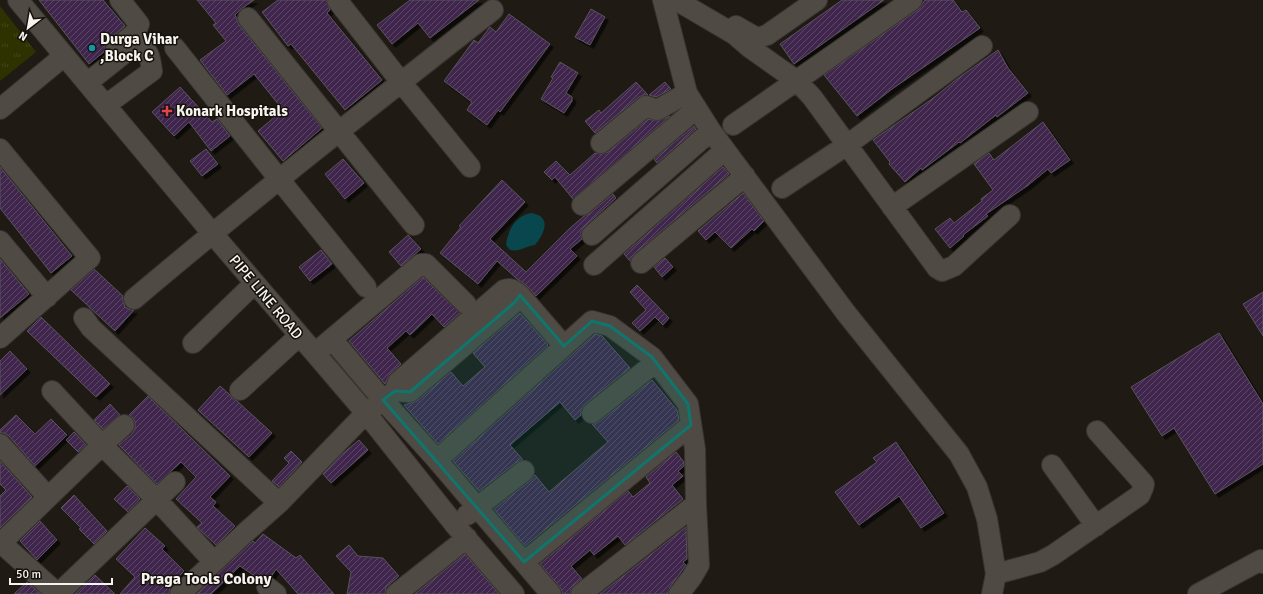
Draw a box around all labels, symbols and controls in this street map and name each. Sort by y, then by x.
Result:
north arrow [8,8,48,48]
text: N [16,29,30,44]
place label: Durga Vihar ,Block C [100,30,178,65]
marker: Durga Vihar ,Block C [87,43,97,53]
place label: Konark Hospitals [176,102,288,120]
marker: Konark Hospitals [161,105,173,117]
street label: PIPE LINE ROAD [225,251,307,343]
scale bar [10,560,112,586]
text: 50 m [16,567,41,582]
district label: Praga Tools Colony [141,569,271,589]

